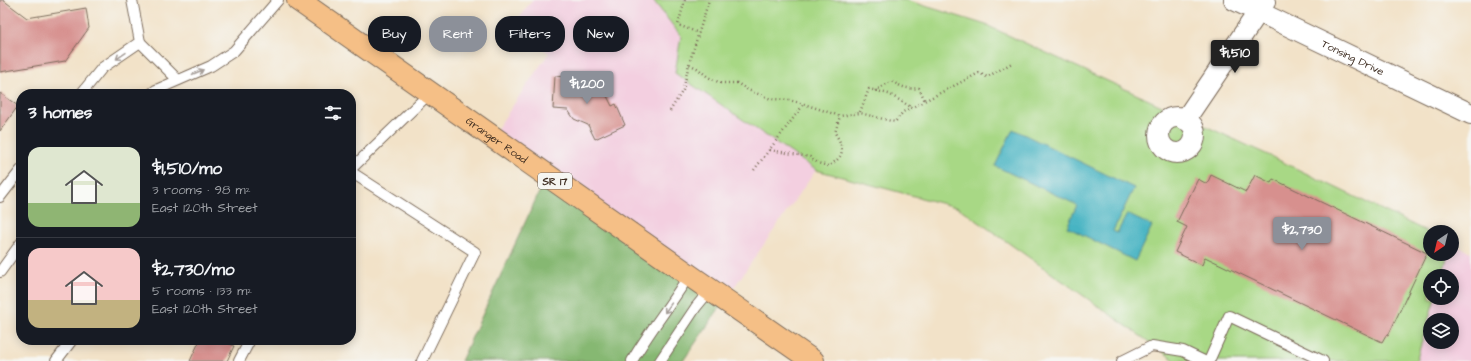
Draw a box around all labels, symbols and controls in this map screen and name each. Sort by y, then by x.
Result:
chip: Buy [368,16,421,52]
chip: Rent [429,16,487,52]
chip: Filters [495,16,565,52]
chip: New [573,16,629,52]
street label: Tonsing Drive [1319,36,1387,79]
pin: $1,510 [1202,40,1268,74]
text: $1,510 [1220,44,1250,62]
one-way arrow [116,52,127,60]
one-way arrow [192,68,204,75]
pin: $1,200 [554,71,620,105]
text: $1,200 [569,75,605,93]
text: 3 homes [28,101,92,125]
icon: filters [322,102,344,124]
street label: Granger Road [463,113,531,167]
text: $1,510/mo [152,157,222,181]
icon: home [60,163,108,211]
road number: SR 17 [538,173,572,189]
text: 3 rooms · 98 m² [152,181,251,199]
text: East 120th Street [152,199,258,217]
pin: $2,730 [1269,217,1335,251]
text: $2,730 [1282,221,1322,239]
north arrow [1423,225,1459,261]
map controls [1423,225,1459,349]
text: $2,730/mo [152,258,235,282]
icon: home [60,264,108,312]
button: locate [1423,269,1459,305]
text: 5 rooms · 133 m² [152,282,252,300]
text: East 120th Street [152,300,258,318]
one-way arrow [663,302,672,313]
button: layers [1423,313,1459,349]

